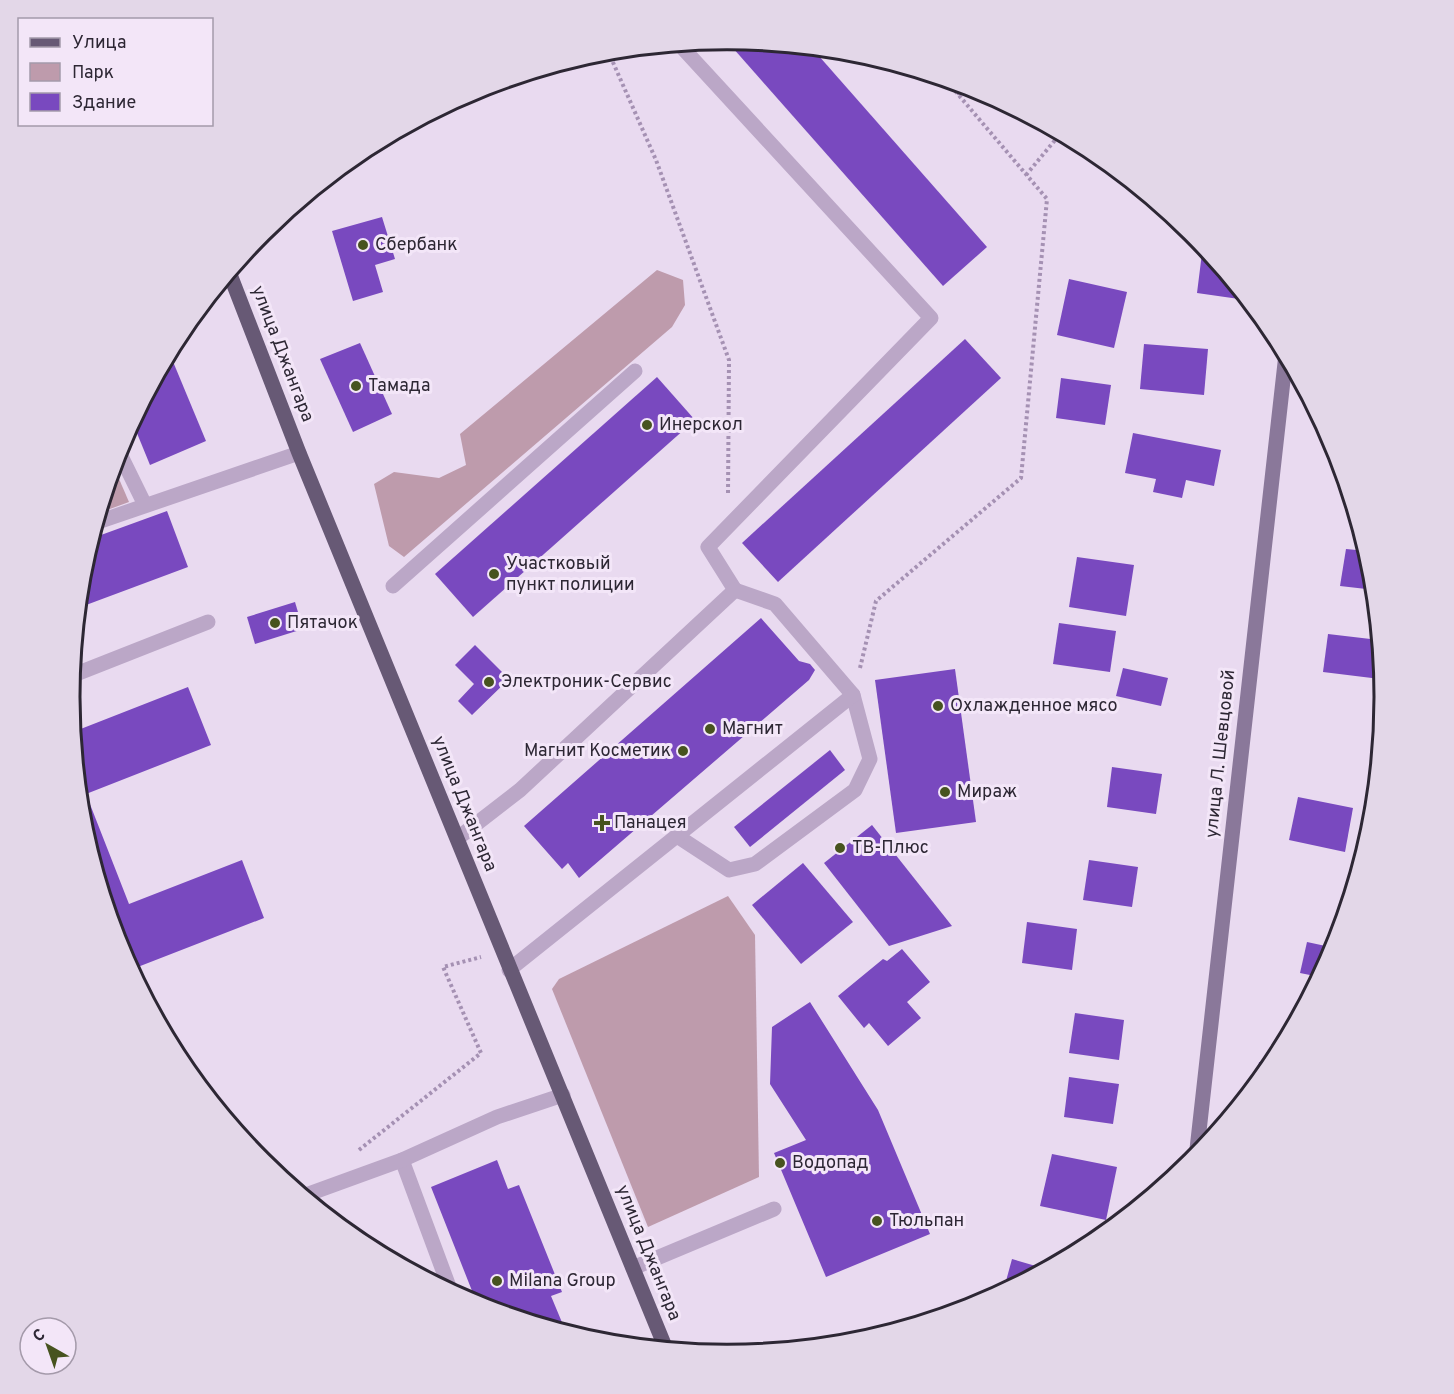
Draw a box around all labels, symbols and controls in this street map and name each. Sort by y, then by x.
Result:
legend [18,18,213,126]
text: Улица [72,32,126,55]
text: Парк [72,62,114,85]
text: Здание [72,92,136,115]
place label: Сбербанк [375,234,458,257]
marker: Сбербанк [356,238,370,252]
street label: улица Джангара [245,283,319,425]
place label: Тамада [368,375,430,398]
marker: Тамада [349,379,363,393]
place label: Инерскол [659,414,743,437]
marker: Инерскол [640,418,654,432]
place label: Участковый пункт полиции [506,553,634,597]
marker: Участковый пункт полиции [487,567,501,581]
place label: Пятачок [287,612,358,635]
marker: Пятачок [268,616,282,630]
street label: улица Л. Шевцовой [1201,669,1241,839]
place label: Электроник-Сервис [501,671,672,694]
marker: Электроник-Сервис [482,675,496,689]
place label: Охлажденное мясо [950,695,1118,718]
marker: Охлажденное мясо [931,699,945,713]
place label: Магнит [722,718,783,741]
marker: Магнит [703,722,717,736]
street label: улица Джангара [426,733,502,875]
place label: Магнит Косметик [524,740,671,763]
marker: Магнит Косметик [676,744,690,758]
place label: Мираж [957,781,1017,804]
marker: Мираж [938,785,952,799]
place label: Панацея [614,812,687,835]
marker: Панацея [595,816,609,830]
place label: ТВ-Плюс [852,837,929,860]
marker: ТВ-Плюс [833,841,847,855]
place label: Водопад [792,1152,868,1175]
marker: Водопад [773,1156,787,1170]
street label: улица Джангара [610,1182,686,1324]
place label: Тюльпан [889,1210,964,1233]
marker: Тюльпан [870,1214,884,1228]
place label: Milana Group [509,1270,616,1293]
marker: Milana Group [490,1274,504,1288]
north arrow [18,1316,78,1376]
text: С [29,1325,50,1347]

